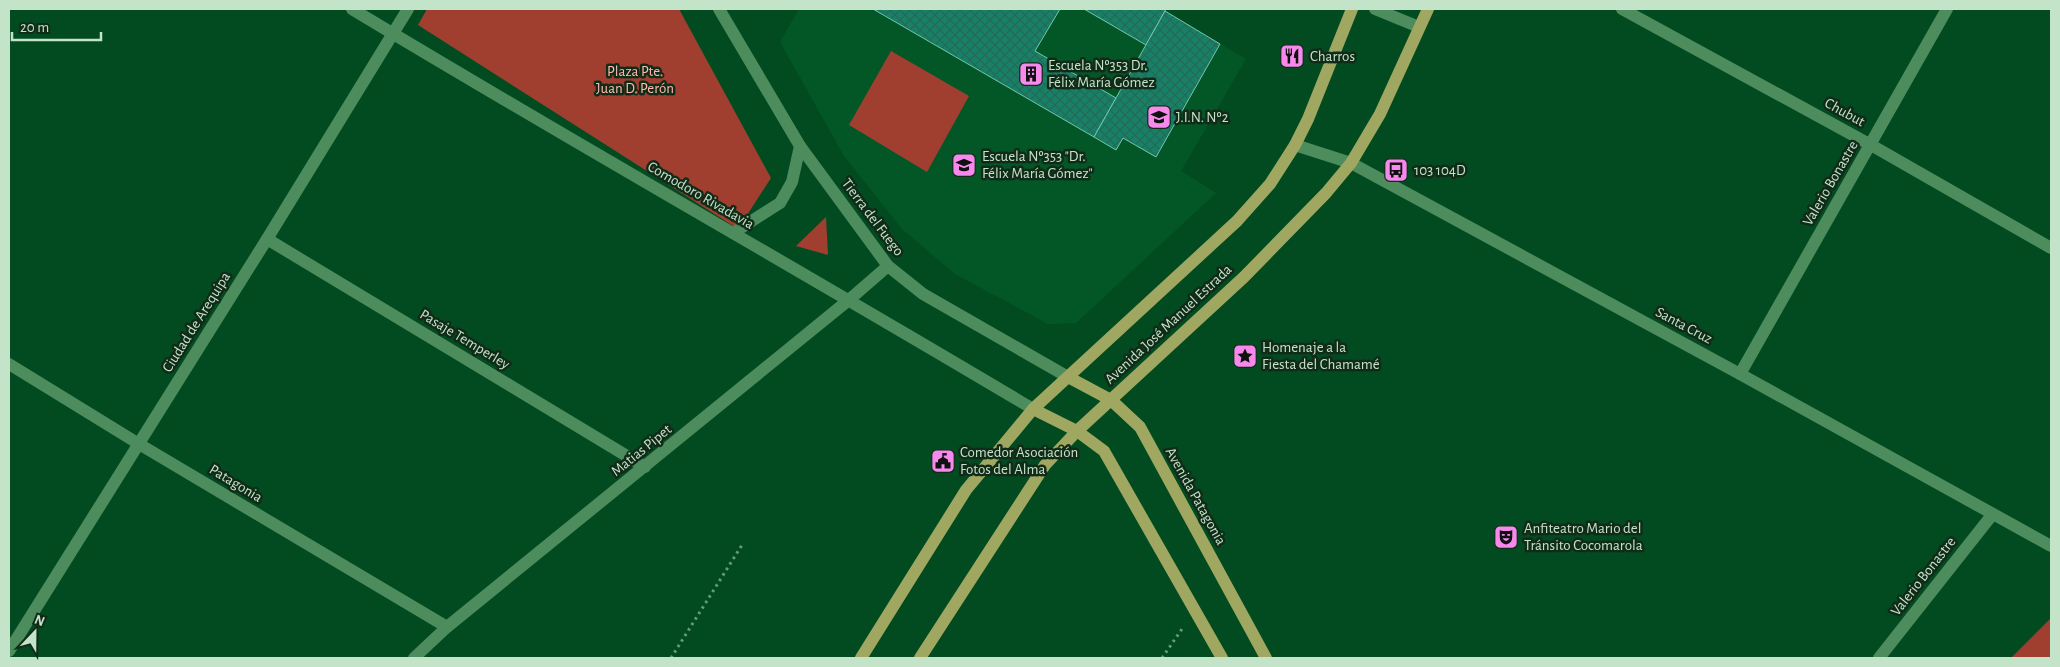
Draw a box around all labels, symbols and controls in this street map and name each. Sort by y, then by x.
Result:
scale bar [12,10,101,42]
text: 20 m [20,20,49,35]
restaurant icon: Charros [1279,43,1305,69]
place label: Charros [1310,49,1355,64]
place label: Escuela Nº353 Dr. Félix María Gómez [1048,58,1155,90]
building icon: Escuela Nº353 Dr. Félix María Gómez [1018,61,1044,87]
park label: Plaza Pte. Juan D. Perón [596,64,674,96]
street label: Chubut [1822,95,1868,130]
school or university icon: J.I.N. Nº2 [1146,104,1172,130]
place label: J.I.N. Nº2 [1176,110,1229,125]
street label: Valerio Bonastre [1800,138,1861,228]
place label: Escuela Nº353 "Dr. Félix María Gómez" [982,149,1093,181]
school or university icon: Escuela Nº353 "Dr. Félix María Gómez" [951,152,977,178]
bus stop icon: 103 104D [1383,157,1409,183]
street label: Comodoro Rivadavia [645,159,757,232]
place label: 103 104D [1414,163,1466,178]
street label: Tierra del Fuego [839,176,906,259]
street label: Avenida José Manuel Estrada [1102,262,1235,387]
street label: Ciudad de Arequipa [160,270,233,375]
street label: Santa Cruz [1653,304,1715,347]
street label: Pasaje Temperley [417,307,513,372]
place label: Homenaje a la Fiesta del Chamamé [1262,340,1380,372]
place icon: Homenaje a la Fiesta del Chamamé [1232,343,1258,369]
street label: Matias Pipet [608,422,674,479]
place label: Comedor Asociación Fotos del Alma [960,445,1078,477]
street label: Avenida Patagonia [1163,445,1229,548]
public building icon: Comedor Asociación Fotos del Alma [930,448,956,474]
street label: Patagonia [207,462,265,505]
place label: Anfiteatro Mario del Tránsito Cocomarola [1524,521,1643,553]
theatre icon: Anfiteatro Mario del Tránsito Cocomarola [1493,524,1519,550]
street label: Valerio Bonastre [1888,534,1959,619]
north arrow [10,607,60,657]
text: N [32,613,47,629]

